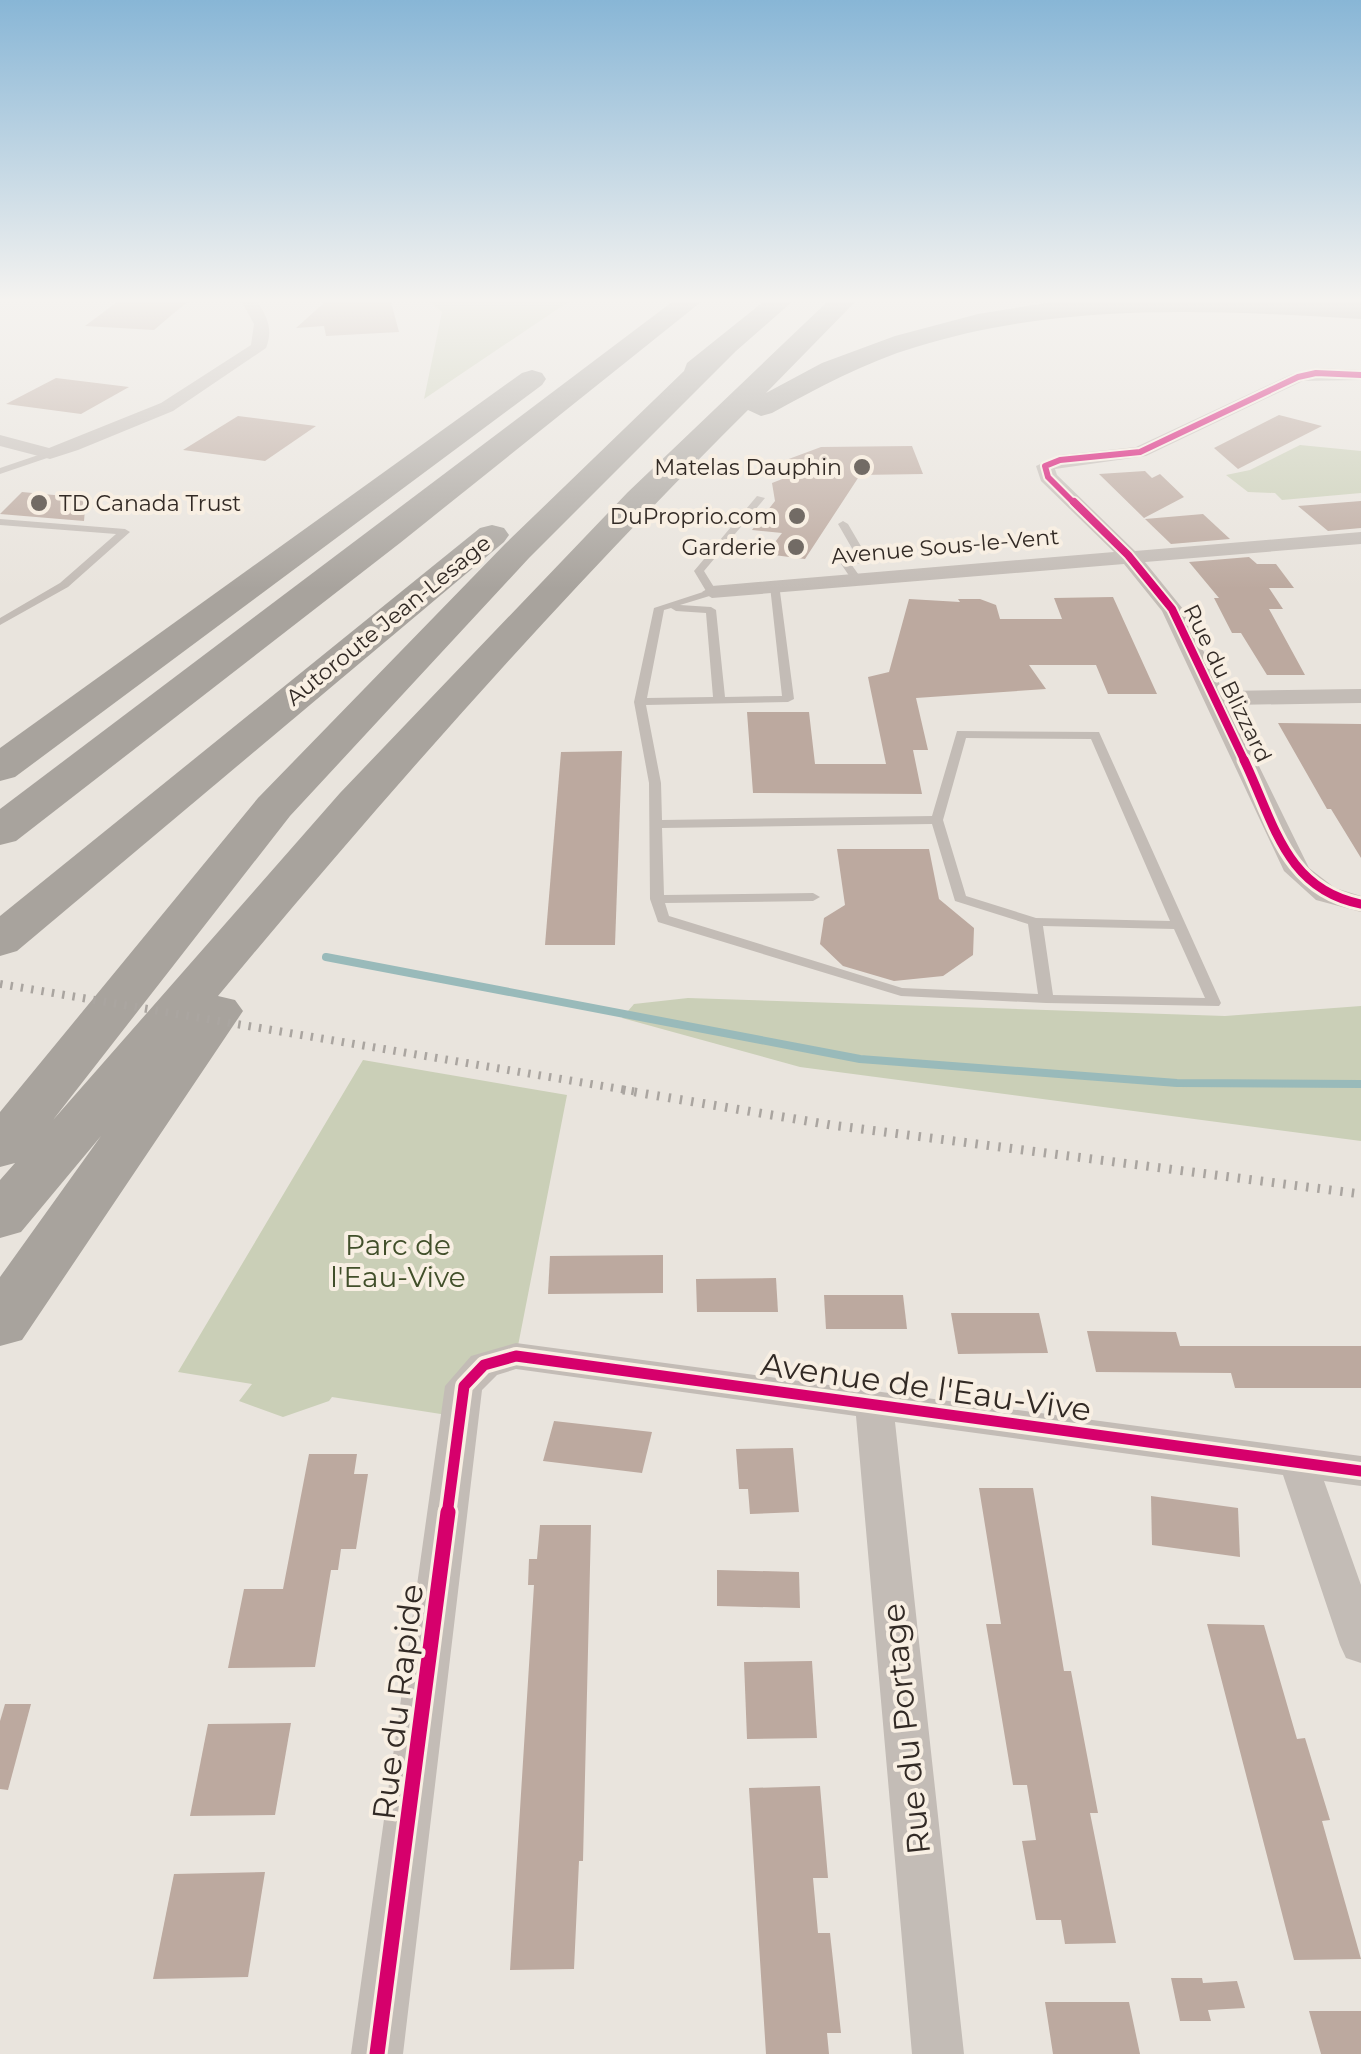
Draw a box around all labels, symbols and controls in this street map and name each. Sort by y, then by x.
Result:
place label: Matelas Dauphin [654,454,842,481]
marker: Matelas Dauphin [851,456,873,478]
place label: TD Canada Trust [59,490,241,517]
marker: TD Canada Trust [28,492,50,514]
place label: DuProprio.com [610,503,777,530]
marker: DuProprio.com [786,505,808,527]
street label: Avenue Sous-le-Vent [830,523,1060,570]
street label: Autoroute Jean-Lesage [280,529,496,711]
place label: Garderie [681,534,776,561]
marker: Garderie [785,536,807,558]
street label: Rue du Blizzard [1178,600,1278,767]
park label: Parc de l'Eau-Vive [330,1228,466,1294]
street label: Avenue de l'Eau-Vive [758,1344,1094,1429]
street label: Rue du Rapide [364,1582,431,1822]
street label: Rue du Portage [873,1602,938,1857]

